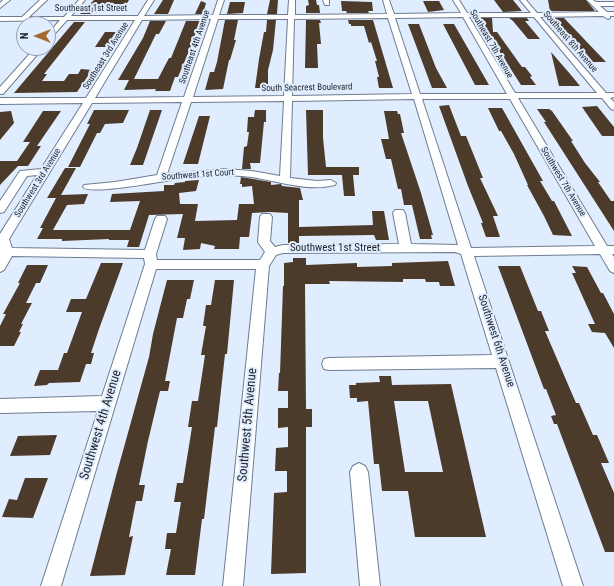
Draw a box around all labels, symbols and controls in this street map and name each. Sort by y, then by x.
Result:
street label: Southeast 1st Street [55,4,127,14]
street label: Southeast 7th Avenue [467,8,515,80]
street label: Southeast 4th Avenue [177,9,213,85]
street label: Southeast 8th Avenue [541,9,599,75]
north arrow [16,16,56,56]
street label: Southeast 3rd Avenue [81,20,131,92]
text: N [18,33,31,39]
street label: South Seacrest Boulevard [261,82,353,94]
street label: Southwest 7th Avenue [538,145,588,219]
street label: Southwest 3rd Avenue [12,147,64,219]
street label: Southwest 1st Court [162,167,234,183]
street label: Southwest 1st Street [290,241,380,255]
street label: Southwest 6th Avenue [475,293,517,389]
street label: Southwest 4th Avenue [77,368,125,482]
street label: Southwest 5th Avenue [235,368,261,482]

